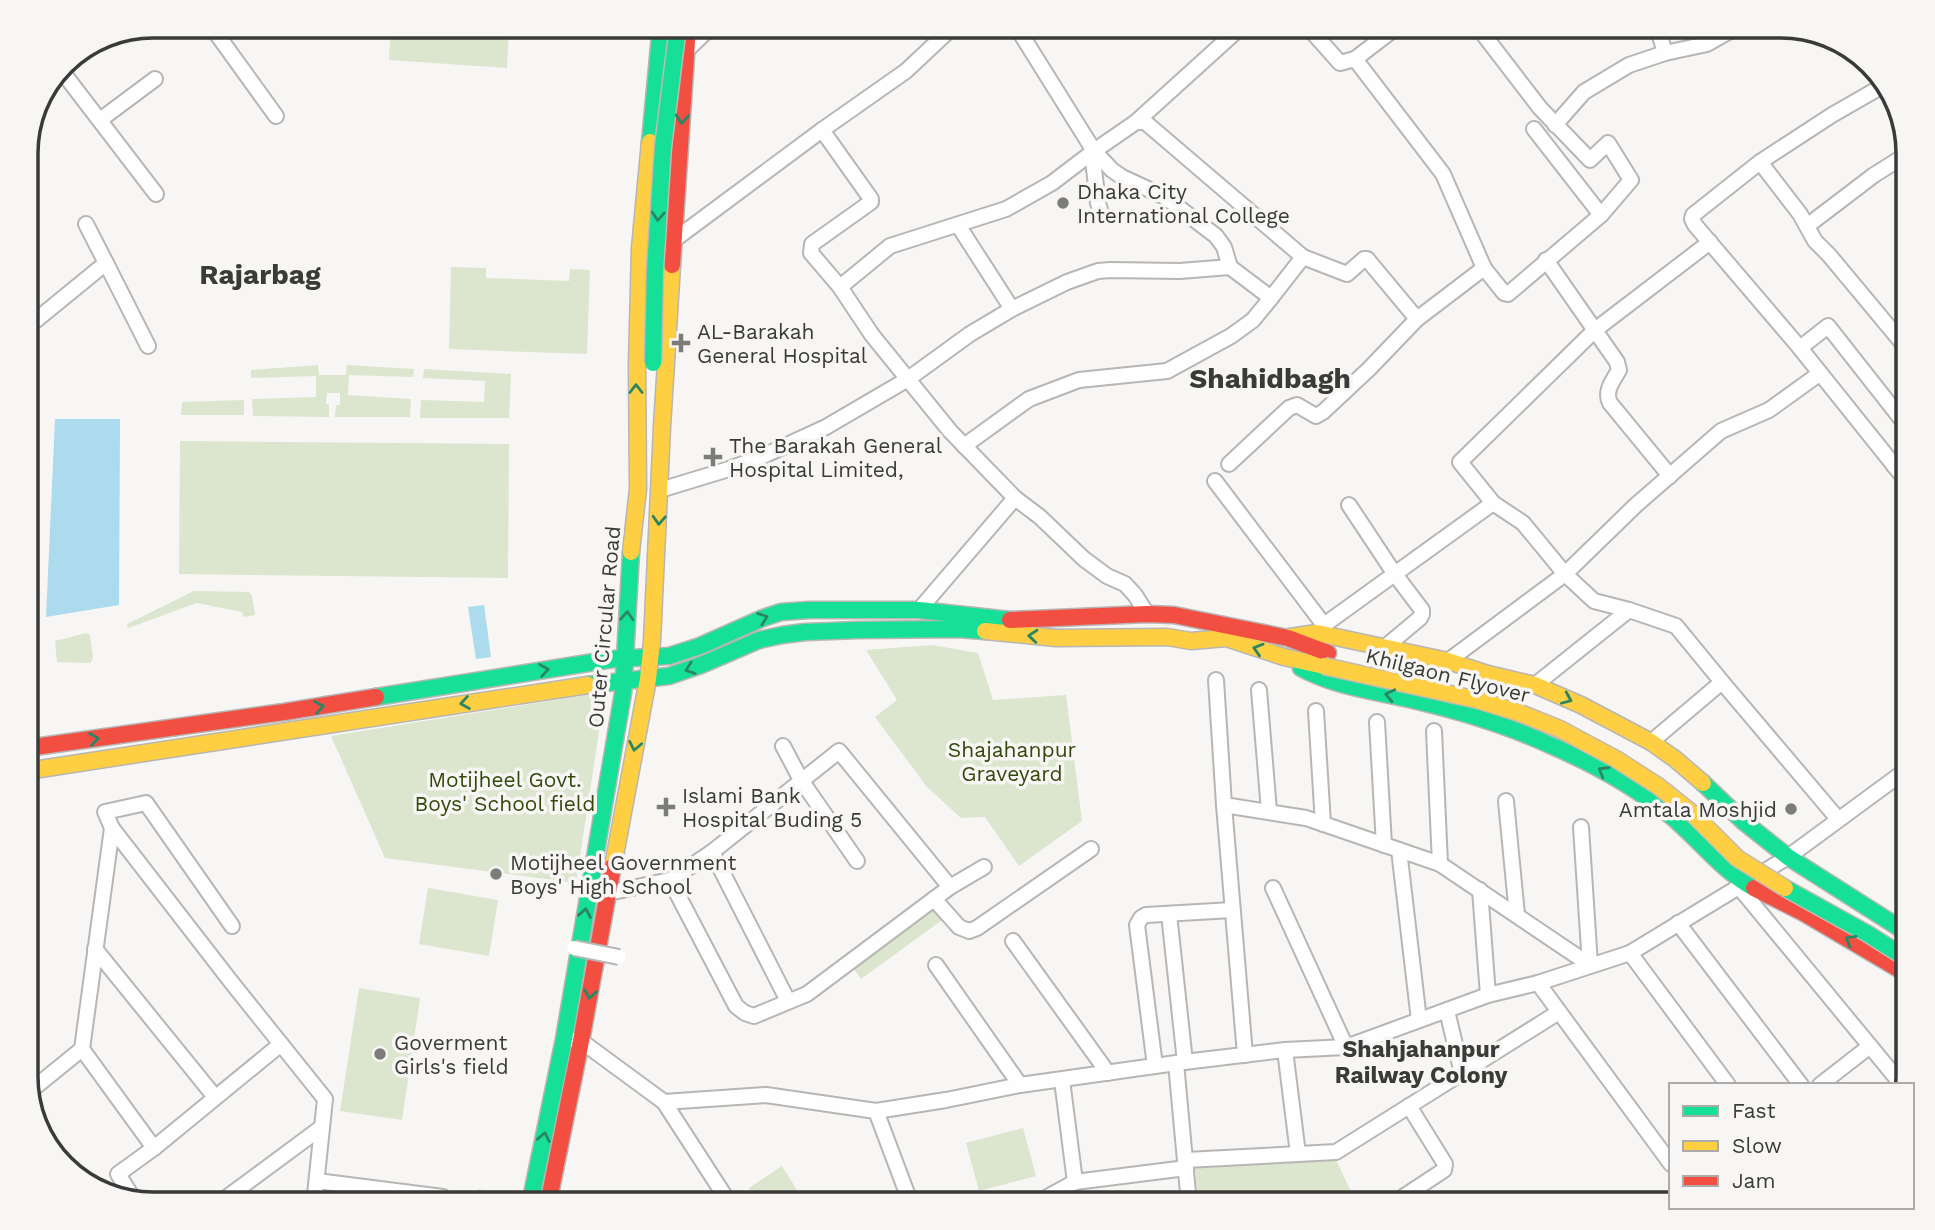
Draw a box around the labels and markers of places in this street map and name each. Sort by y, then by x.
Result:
place label: Dhaka City International College [1077,179,1290,228]
marker: Dhaka City International College [1055,195,1071,211]
place label: AL-Barakah General Hospital [697,319,868,368]
marker: AL-Barakah General Hospital [671,333,691,353]
place label: The Barakah General Hospital Limited, [729,433,943,482]
marker: The Barakah General Hospital Limited, [703,447,723,467]
place label: Islami Bank Hospital Buding 5 [682,783,862,832]
marker: Islami Bank Hospital Buding 5 [656,797,676,817]
place label: Amtala Moshjid [1619,797,1777,822]
marker: Amtala Moshjid [1783,801,1799,817]
place label: Motijheel Government Boys' High School [510,850,737,899]
marker: Motijheel Government Boys' High School [488,866,504,882]
place label: Goverment Girls's field [394,1030,509,1079]
marker: Goverment Girls's field [372,1046,388,1062]

